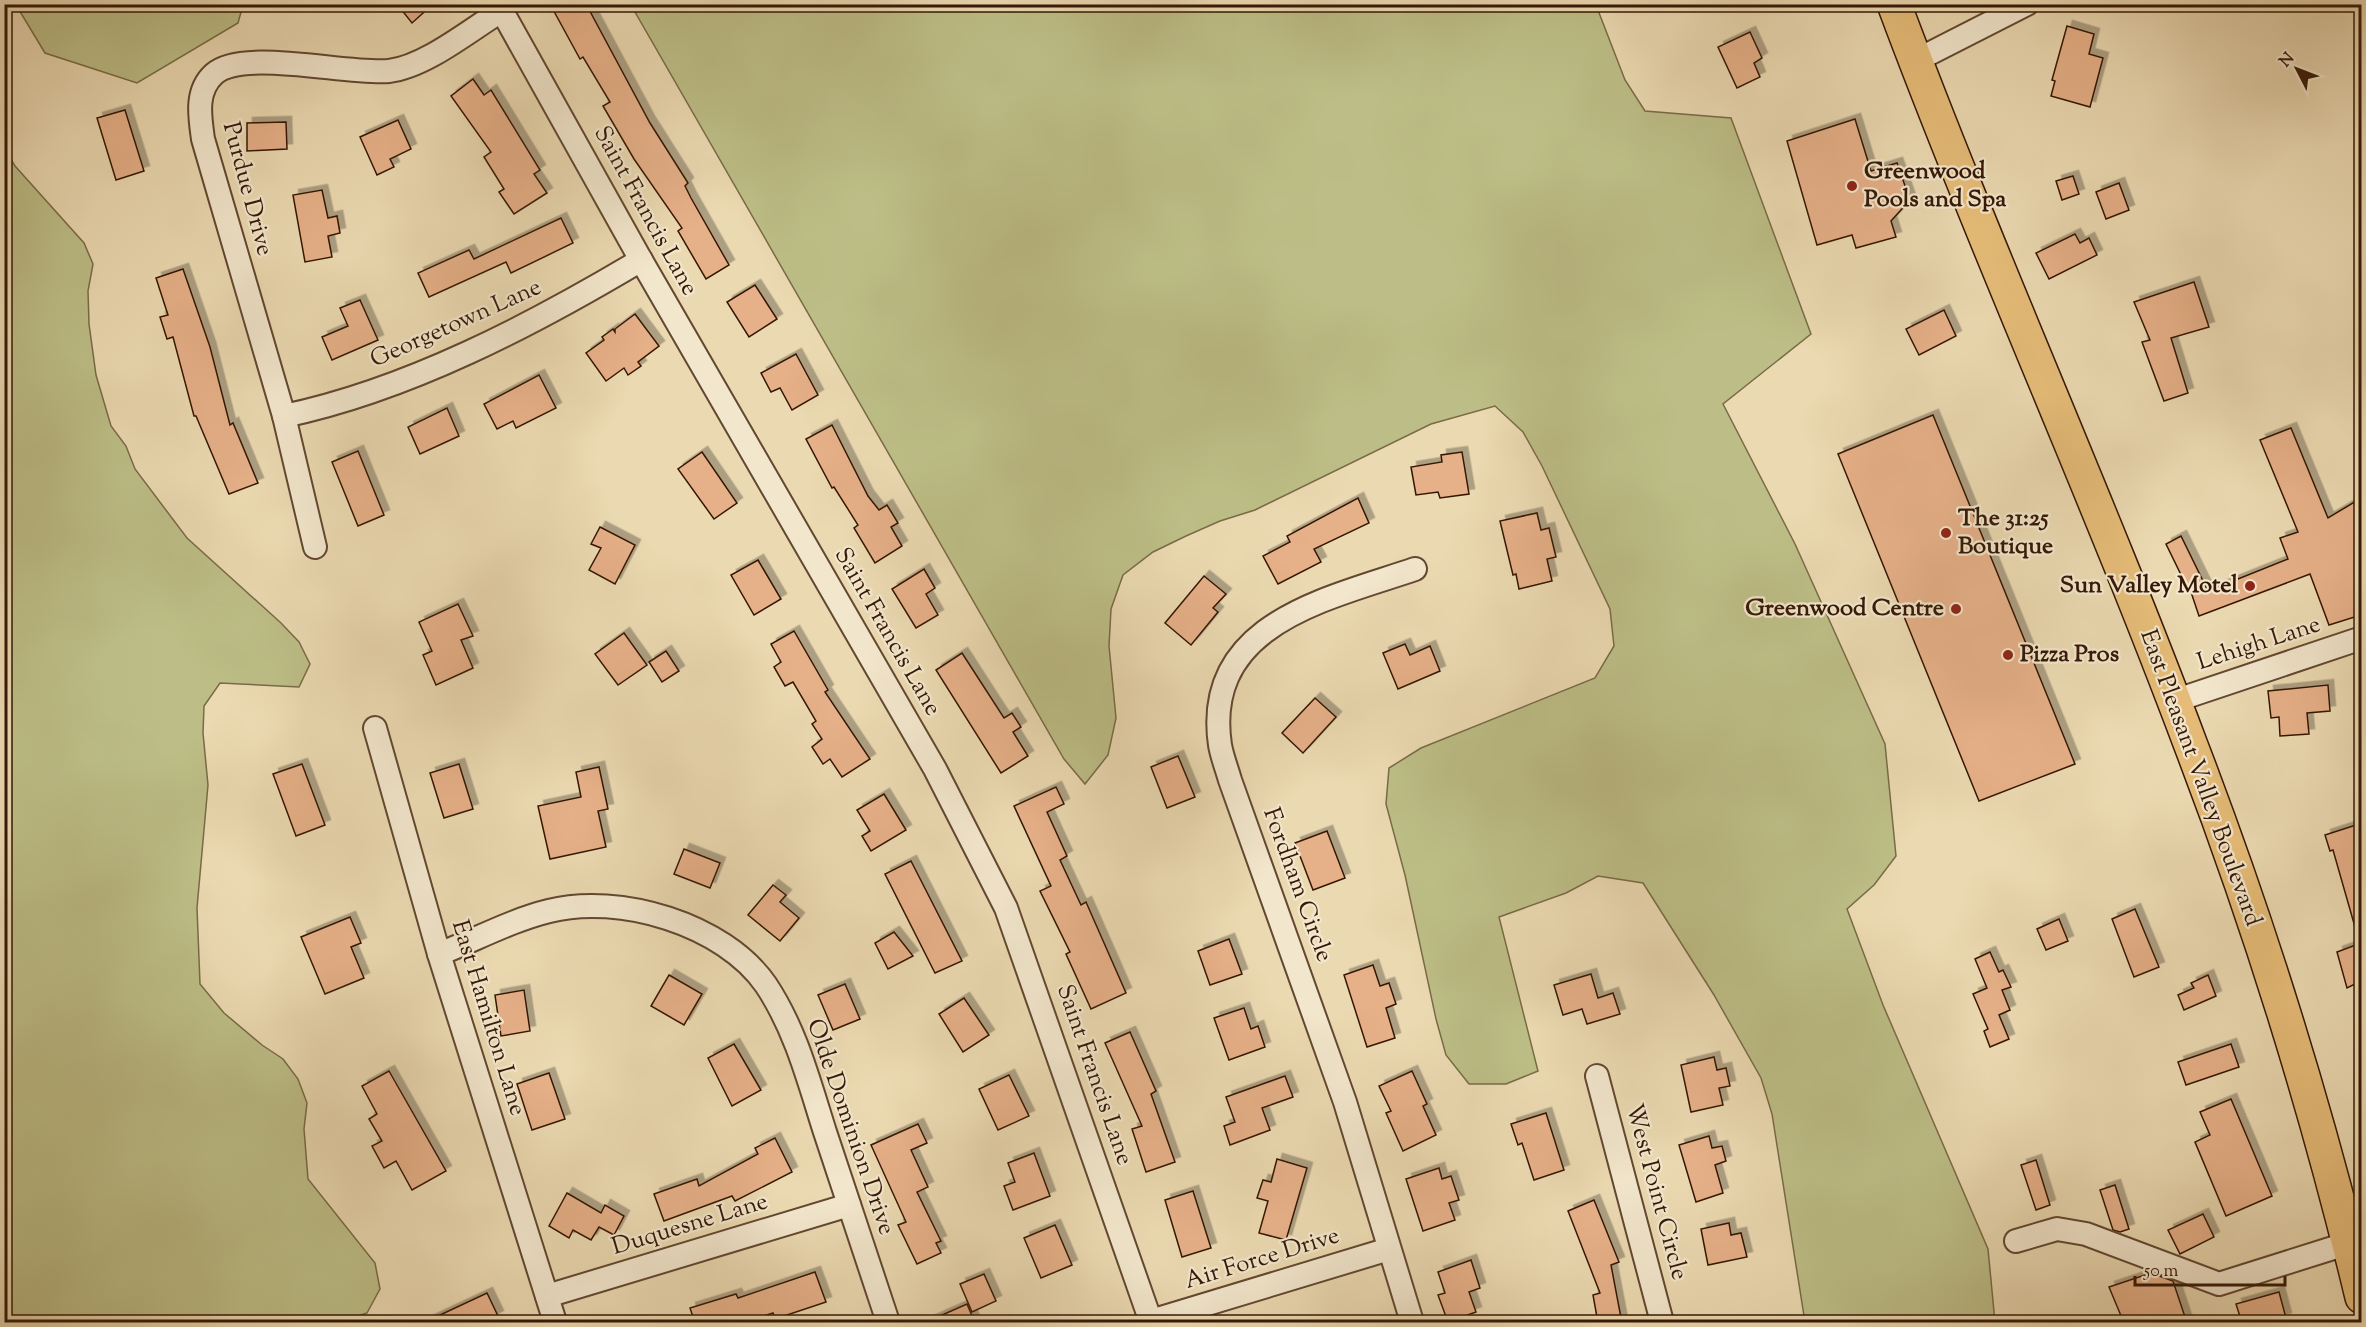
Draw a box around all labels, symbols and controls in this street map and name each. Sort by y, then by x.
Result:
north arrow [2267,39,2327,99]
text: N [2275,48,2301,73]
street label: Purdue Drive [213,118,281,260]
street label: Saint Francis Lane [584,120,706,302]
place label: Greenwood Pools and Spa [1864,155,2007,217]
marker: Greenwood Pools and Spa [1845,179,1859,193]
street label: Georgetown Lane [365,271,547,377]
place label: The 31:25 Boutique [1958,502,2053,564]
marker: The 31:25 Boutique [1939,526,1953,540]
street label: Saint Francis Lane [825,542,949,722]
place label: Sun Valley Motel [2060,569,2238,603]
marker: Sun Valley Motel [2243,579,2257,593]
place label: Greenwood Centre [1745,592,1944,626]
marker: Greenwood Centre [1949,602,1963,616]
street label: Lehigh Lane [2193,608,2325,680]
street label: East Pleasant Valley Boulevard [2130,625,2270,932]
place label: Pizza Pros [2020,638,2119,672]
marker: Pizza Pros [2001,648,2015,662]
street label: Fordham Circle [1253,803,1341,967]
street label: East Hamilton Lane [442,916,534,1120]
street label: Saint Francis Lane [1047,980,1141,1170]
street label: Olde Dominion Drive [797,1014,903,1240]
street label: West Point Circle [1616,1100,1696,1284]
street label: Duquesne Lane [608,1185,772,1265]
street label: Air Force Drive [1180,1219,1344,1299]
scale bar [2135,1249,2285,1287]
text: 50 m [2143,1259,2179,1285]

